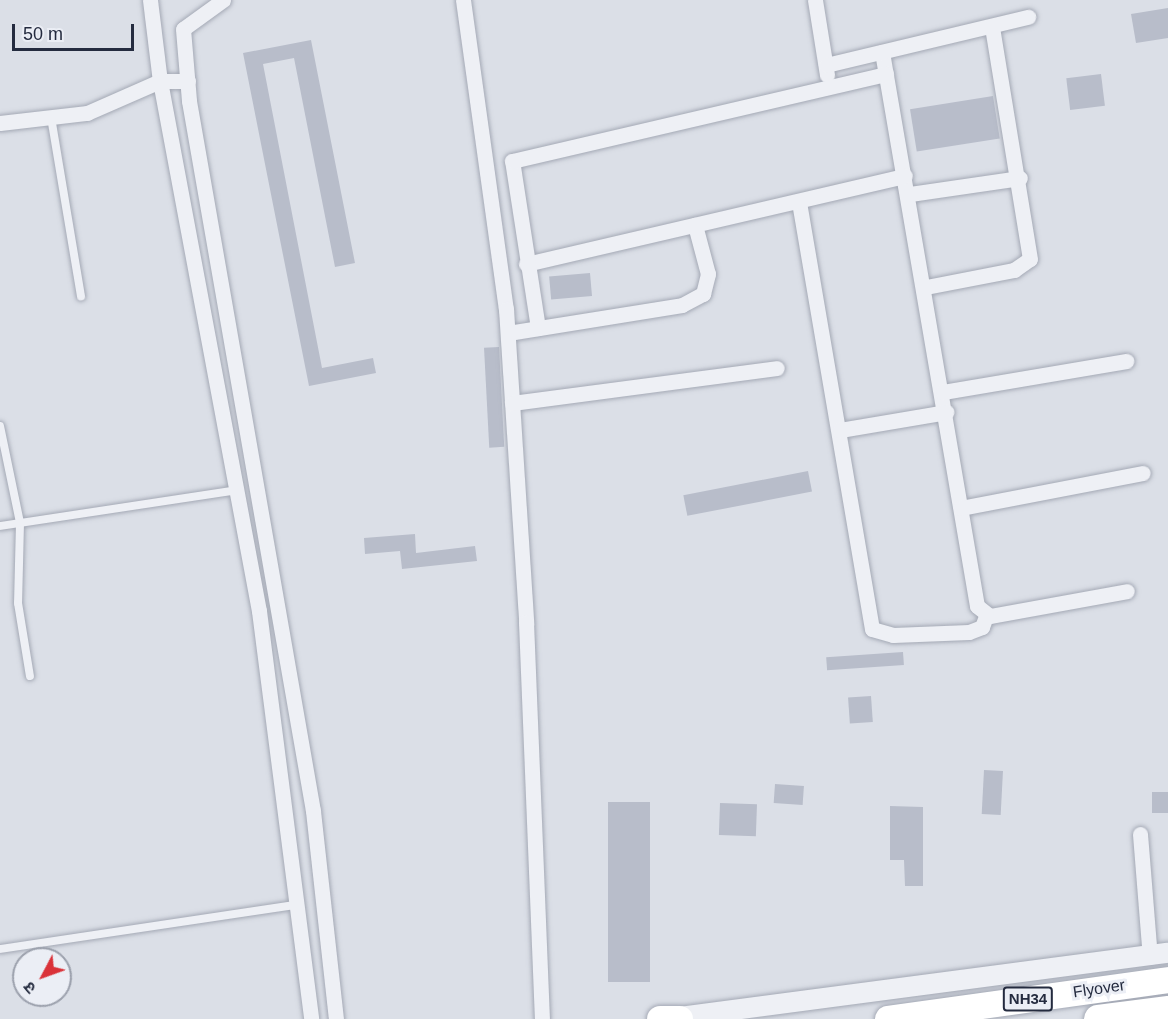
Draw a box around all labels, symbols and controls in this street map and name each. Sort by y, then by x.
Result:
scale bar [15,12,136,50]
text: 50 m [23,24,63,44]
north arrow [12,947,72,1007]
street label: Flyover [1072,976,1126,1002]
text: उ [20,979,39,997]
road number: NH34 [1002,987,1054,1011]

